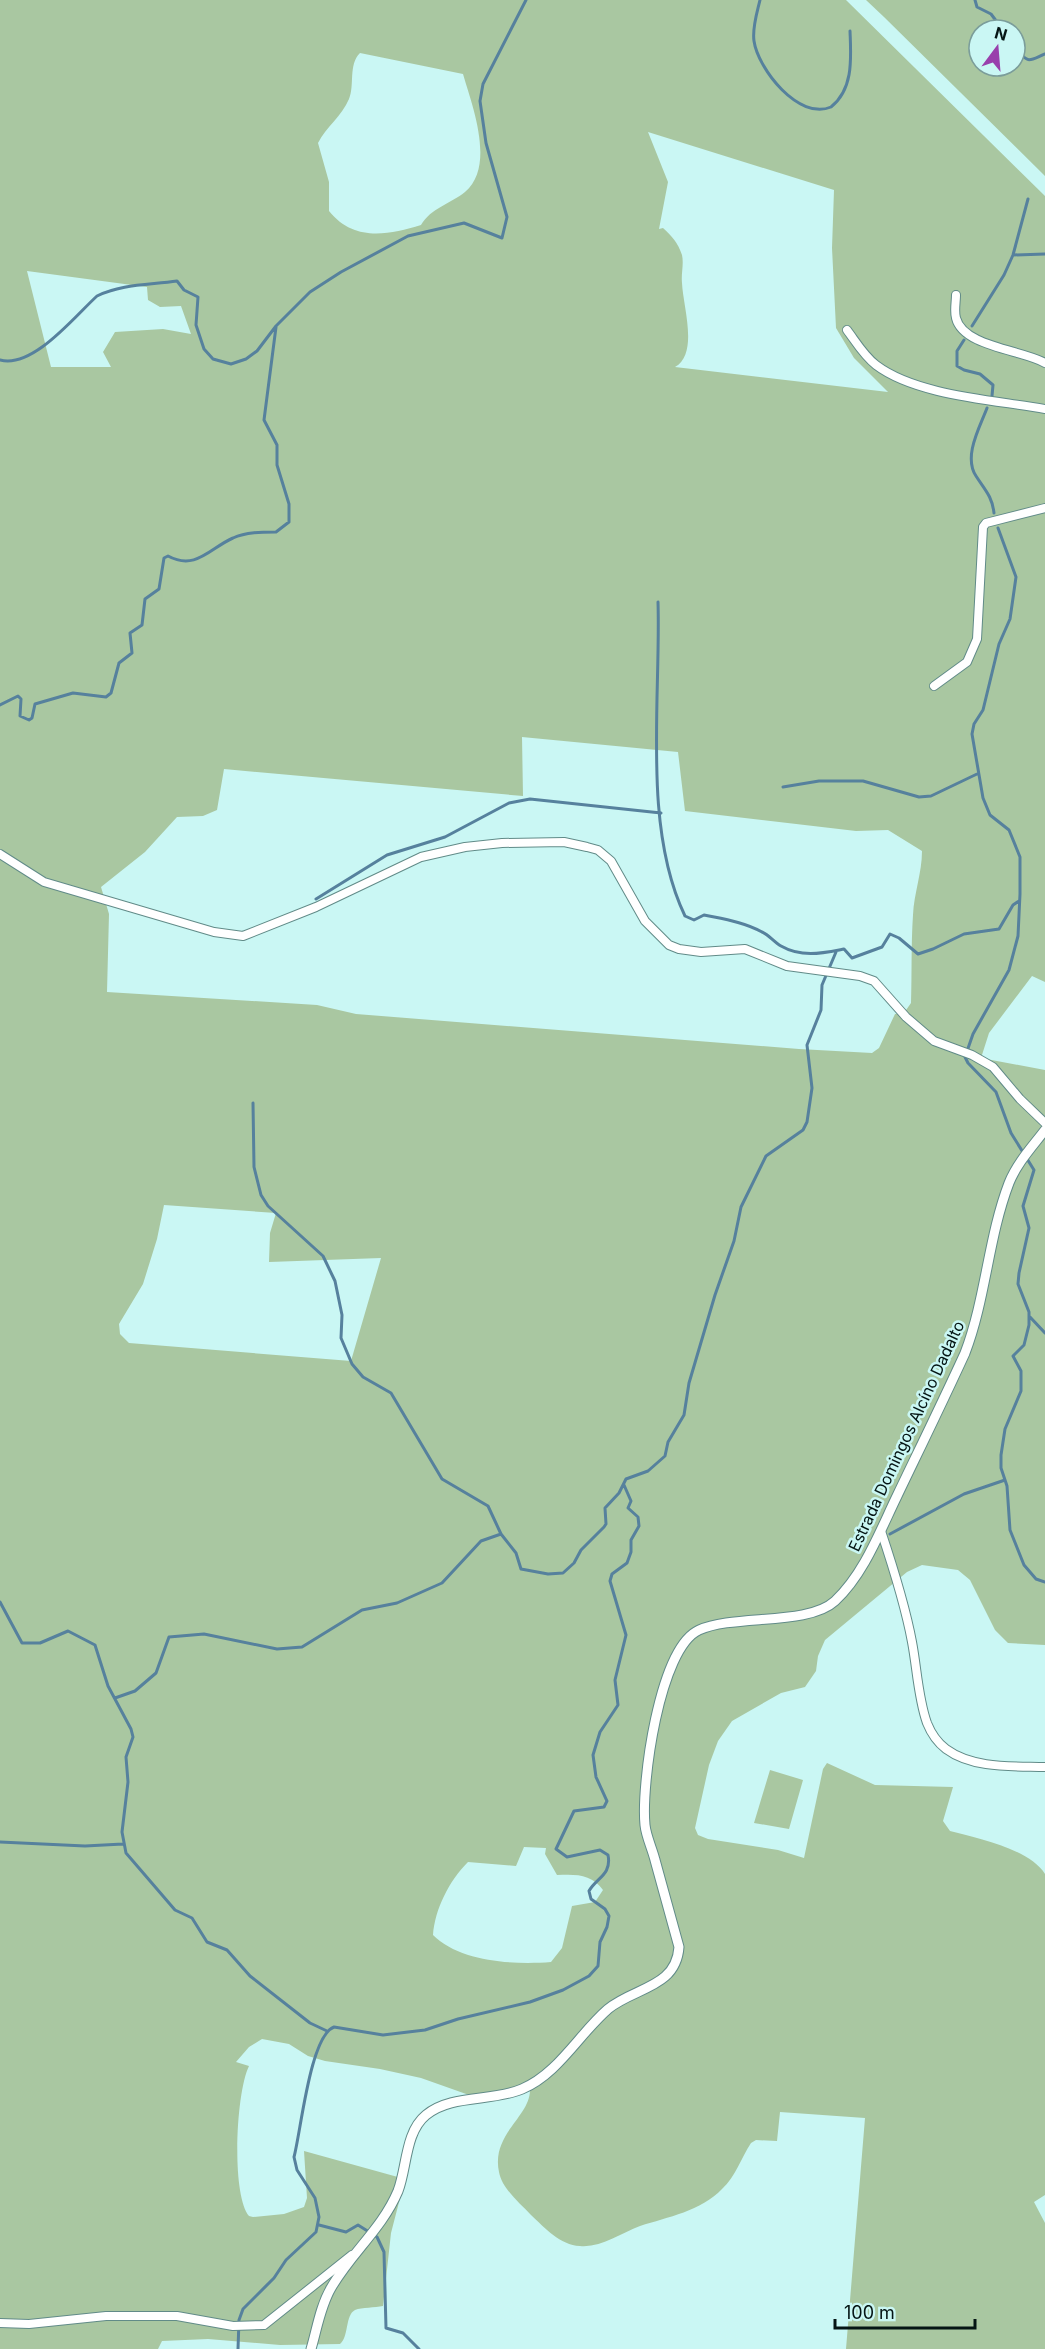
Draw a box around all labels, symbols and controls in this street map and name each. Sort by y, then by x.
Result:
north arrow [967,18,1027,78]
text: N [993,22,1010,45]
street label: Estrada Domingos Alcíno Dadalto [844,1318,968,1554]
scale bar [835,2292,974,2330]
text: 100 m [844,2302,895,2323]

